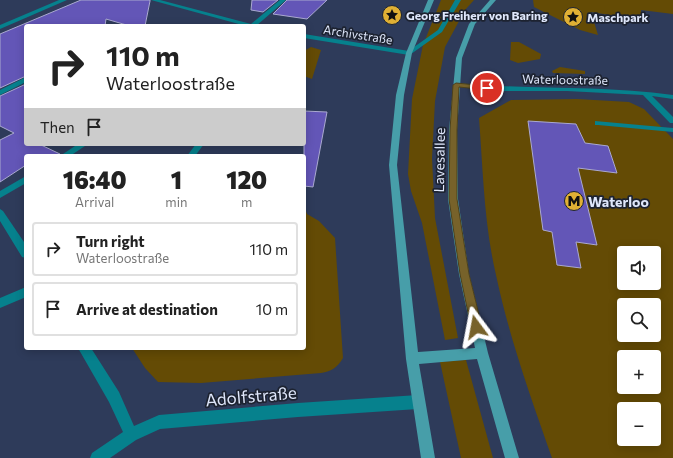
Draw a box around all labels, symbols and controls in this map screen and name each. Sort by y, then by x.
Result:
place icon: Georg Freiherr von Baring [381,4,403,26]
place icon: Maschpark [562,6,584,28]
place label: Georg Freiherr von Baring [406,8,548,22]
place label: Maschpark [587,10,648,24]
street label: Archivstraße [322,22,394,46]
text: 110 m [106,38,180,72]
icon: right [40,40,92,92]
pin [470,71,504,105]
street label: Waterloostraße [522,71,608,87]
text: Waterloostraße [106,72,235,94]
icon: arrive [476,77,498,99]
icon: arrive [83,116,105,138]
text: Then [40,118,75,136]
street label: Lavesallee [430,127,448,193]
text: 16:40 [63,165,127,194]
text: 1 [171,165,182,194]
text: 120 [226,165,267,194]
metro station icon: Waterloo [563,190,585,212]
place label: Waterloo [588,193,649,210]
text: Arrival [75,194,114,210]
text: min [165,194,188,210]
text: m [241,194,252,210]
text: Turn right [76,232,145,250]
icon: right [42,238,64,260]
text: 110 m [249,240,288,258]
map controls [617,246,661,446]
button: sound [617,246,661,290]
text: Waterloostraße [76,250,169,266]
icon: arrive [42,298,64,320]
button: search [617,298,661,342]
text: Arrive at destination [76,300,218,318]
text: 10 m [256,300,288,318]
position arrow [455,306,497,348]
button: + [617,350,661,394]
street label: Adolfstraße [204,382,298,410]
button: − [617,402,661,446]

